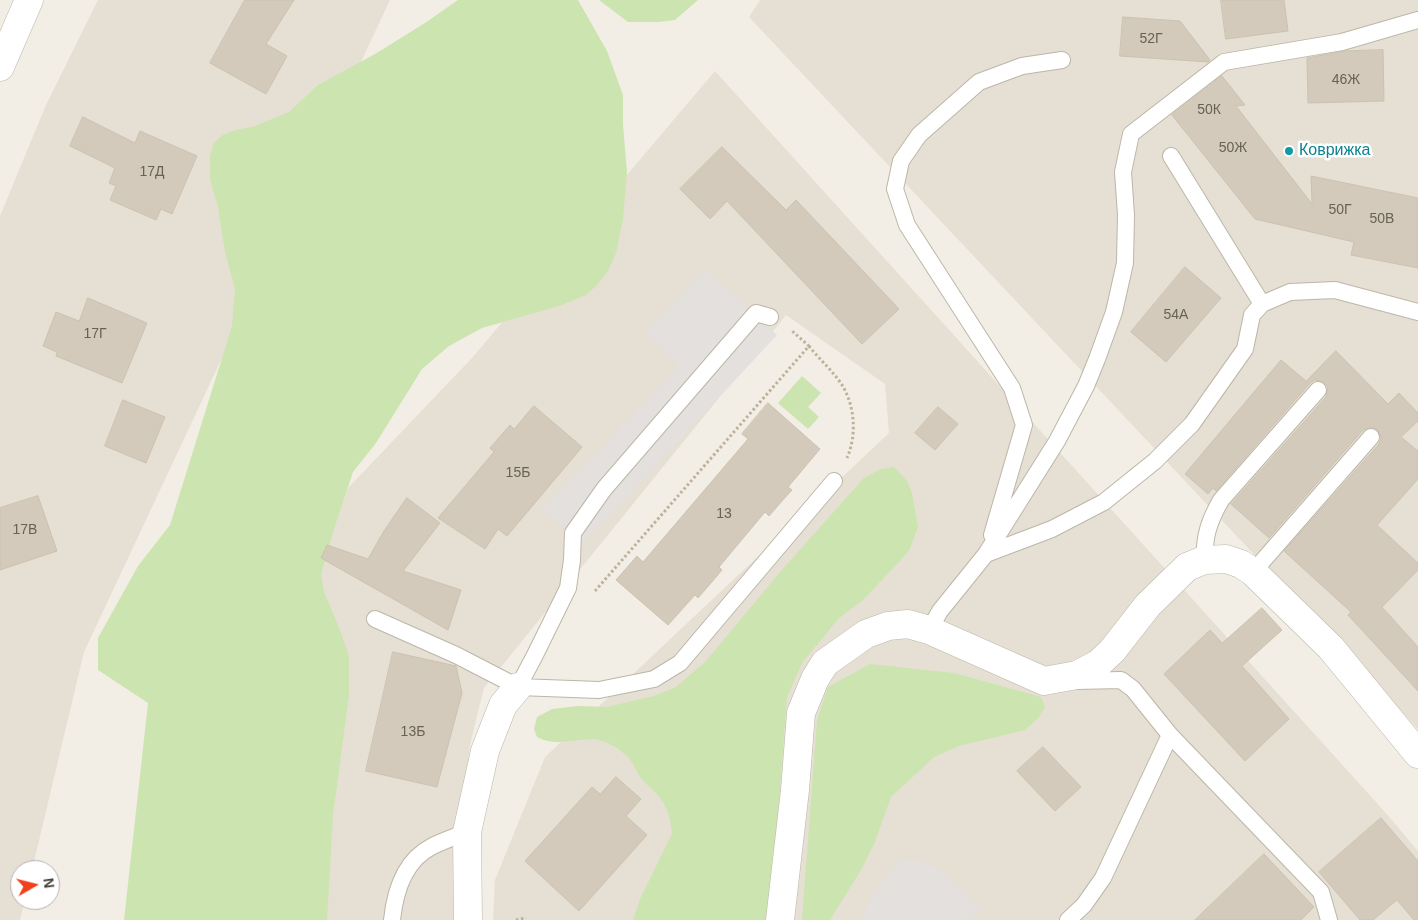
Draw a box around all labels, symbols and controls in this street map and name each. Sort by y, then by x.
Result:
house number: 52Г [1139,31,1163,47]
house number: 46Ж [1332,72,1360,88]
house number: 50К [1197,102,1221,118]
house number: 50Ж [1219,140,1247,156]
place label: Коврижка [1299,141,1371,161]
marker: Коврижка [1283,145,1295,157]
house number: 17Д [139,164,165,180]
house number: 50Г [1328,202,1352,218]
house number: 50В [1370,211,1394,227]
house number: 54А [1164,307,1188,323]
house number: 17Г [83,326,107,342]
house number: 15Б [506,465,530,481]
house number: 13 [716,506,732,522]
house number: 17В [13,522,37,538]
house number: 13Б [401,724,425,740]
north arrow [10,860,60,910]
text: N [40,877,57,889]

